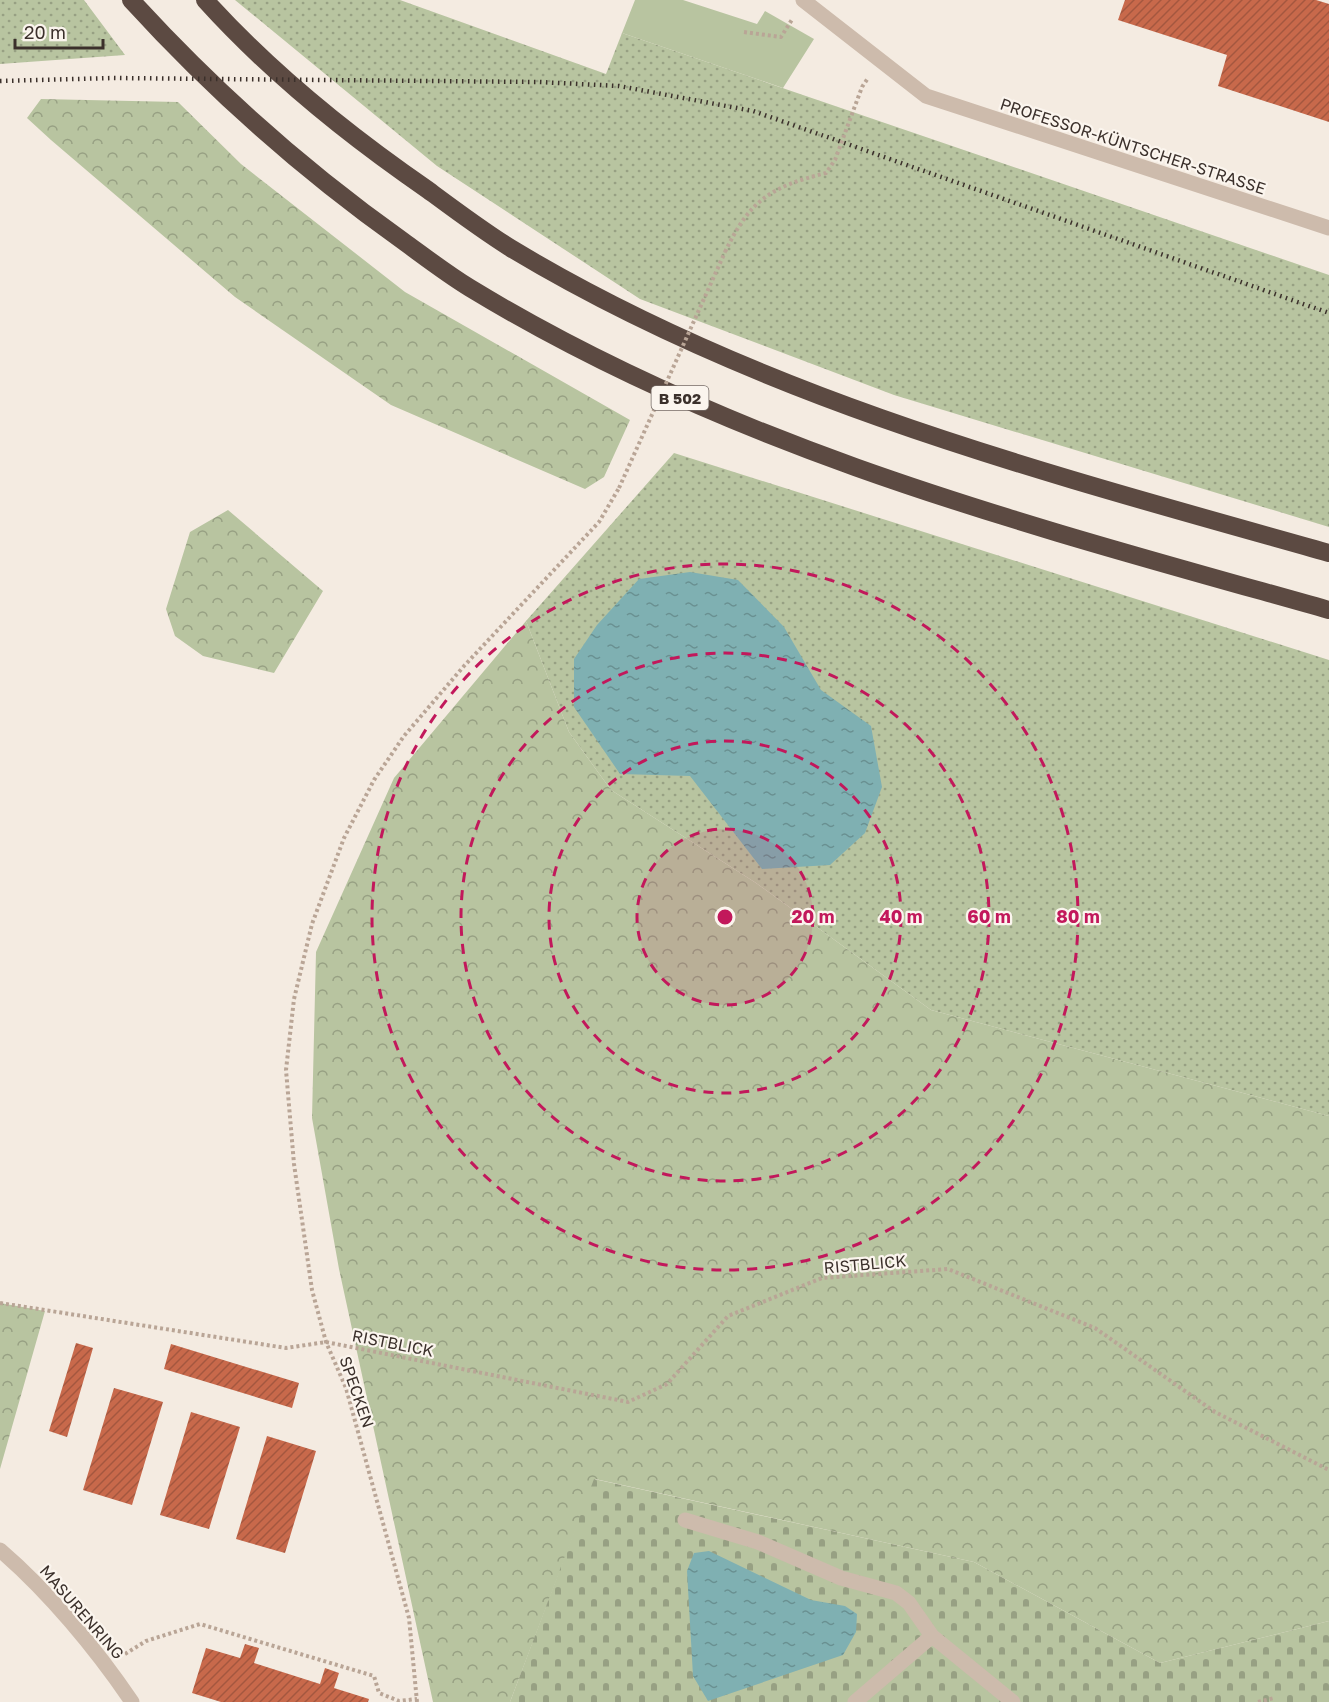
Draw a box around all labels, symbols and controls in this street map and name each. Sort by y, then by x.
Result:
scale bar [15,12,104,50]
text: 20 m [24,21,66,43]
street label: PROFESSOR-KÜNTSCHER-STRASSE [998,94,1268,198]
road number: B 502 [652,386,708,410]
text: 20 m [792,905,834,927]
text: 40 m [879,905,923,927]
text: 60 m [967,905,1011,927]
text: 80 m [1056,905,1100,927]
centre of rings [715,907,735,927]
street label: RISTBLICK [823,1250,907,1278]
street label: RISTBLICK [351,1325,435,1361]
street label: SPECKEN [335,1354,379,1430]
street label: MASURENRING [36,1561,128,1663]

